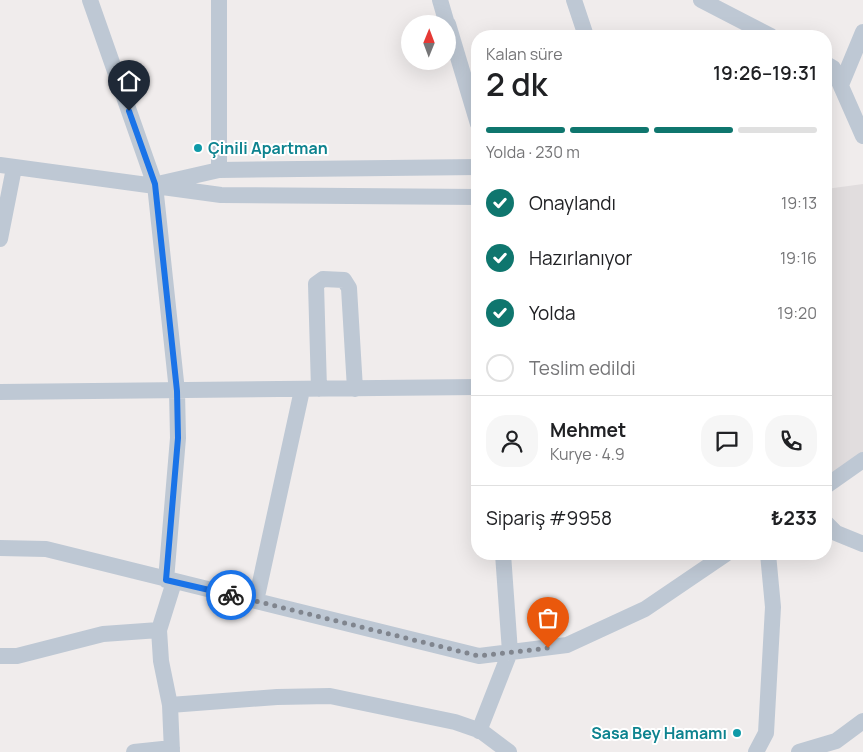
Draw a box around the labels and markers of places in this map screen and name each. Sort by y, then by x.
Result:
pin [108,60,150,111]
place label: Çinili Apartman [208,137,328,159]
marker: Çinili Apartman [192,142,204,154]
pin [527,597,569,648]
place label: Sasa Bey Hamamı [591,722,727,744]
marker: Sasa Bey Hamamı [731,727,743,739]

